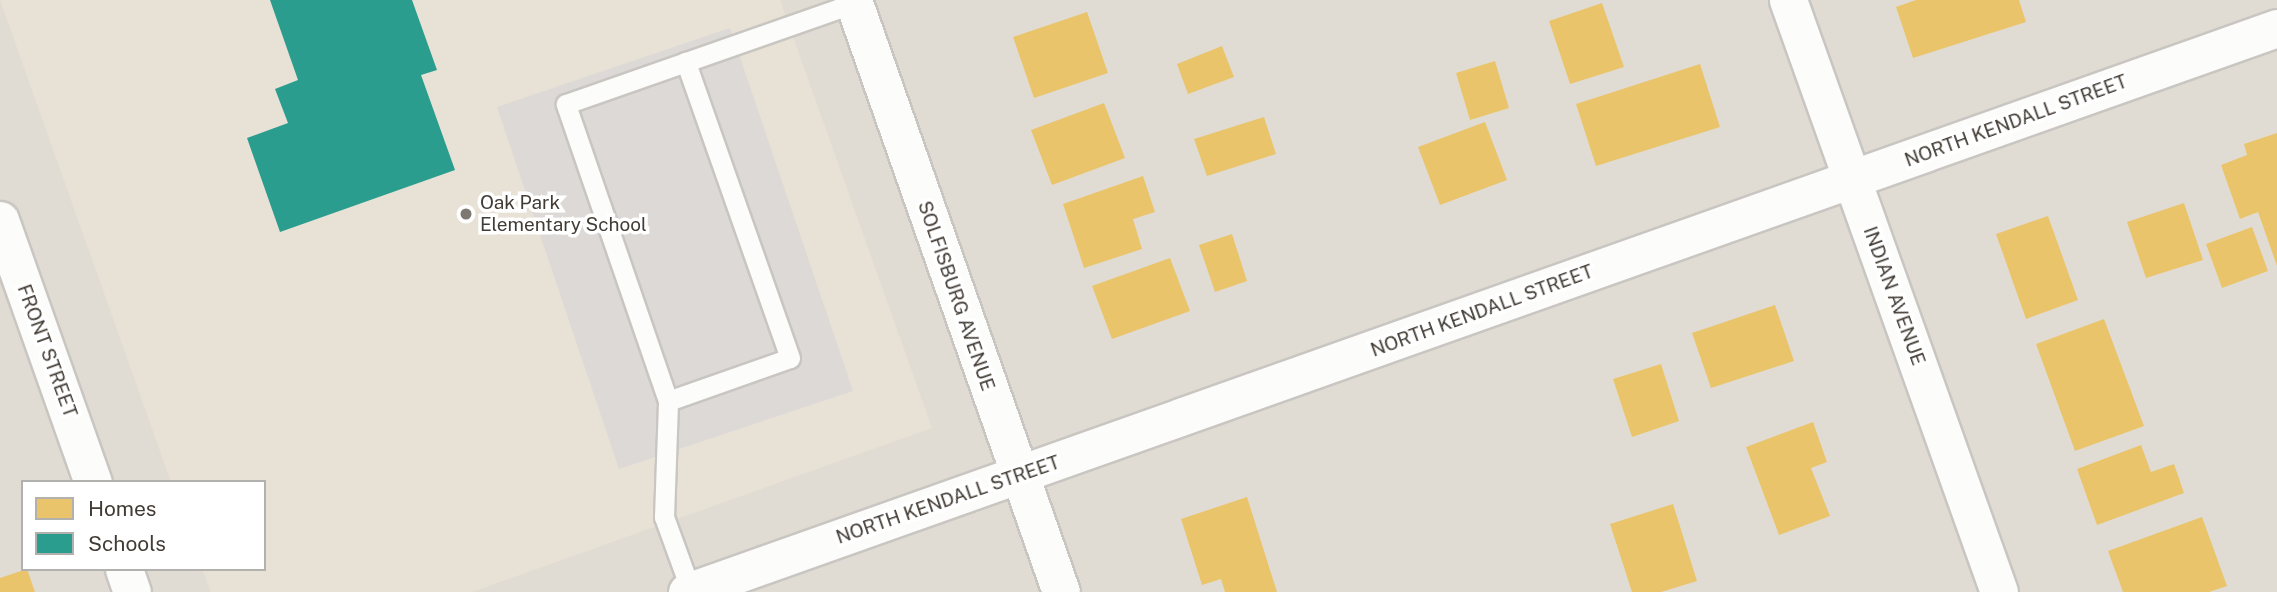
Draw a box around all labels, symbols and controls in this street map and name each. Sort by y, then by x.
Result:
street label: NORTH KENDALL STREET [1902,70,2130,172]
place label: Oak Park Elementary School [480,192,647,236]
street label: SOLFISBURG AVENUE [913,198,999,394]
marker: Oak Park Elementary School [458,206,474,222]
street label: INDIAN AVENUE [1858,223,1930,369]
street label: NORTH KENDALL STREET [1368,260,1596,362]
street label: FRONT STREET [12,281,82,421]
street label: NORTH KENDALL STREET [833,451,1063,549]
legend [21,480,266,571]
text: Homes [88,496,156,521]
text: Schools [88,531,166,556]

